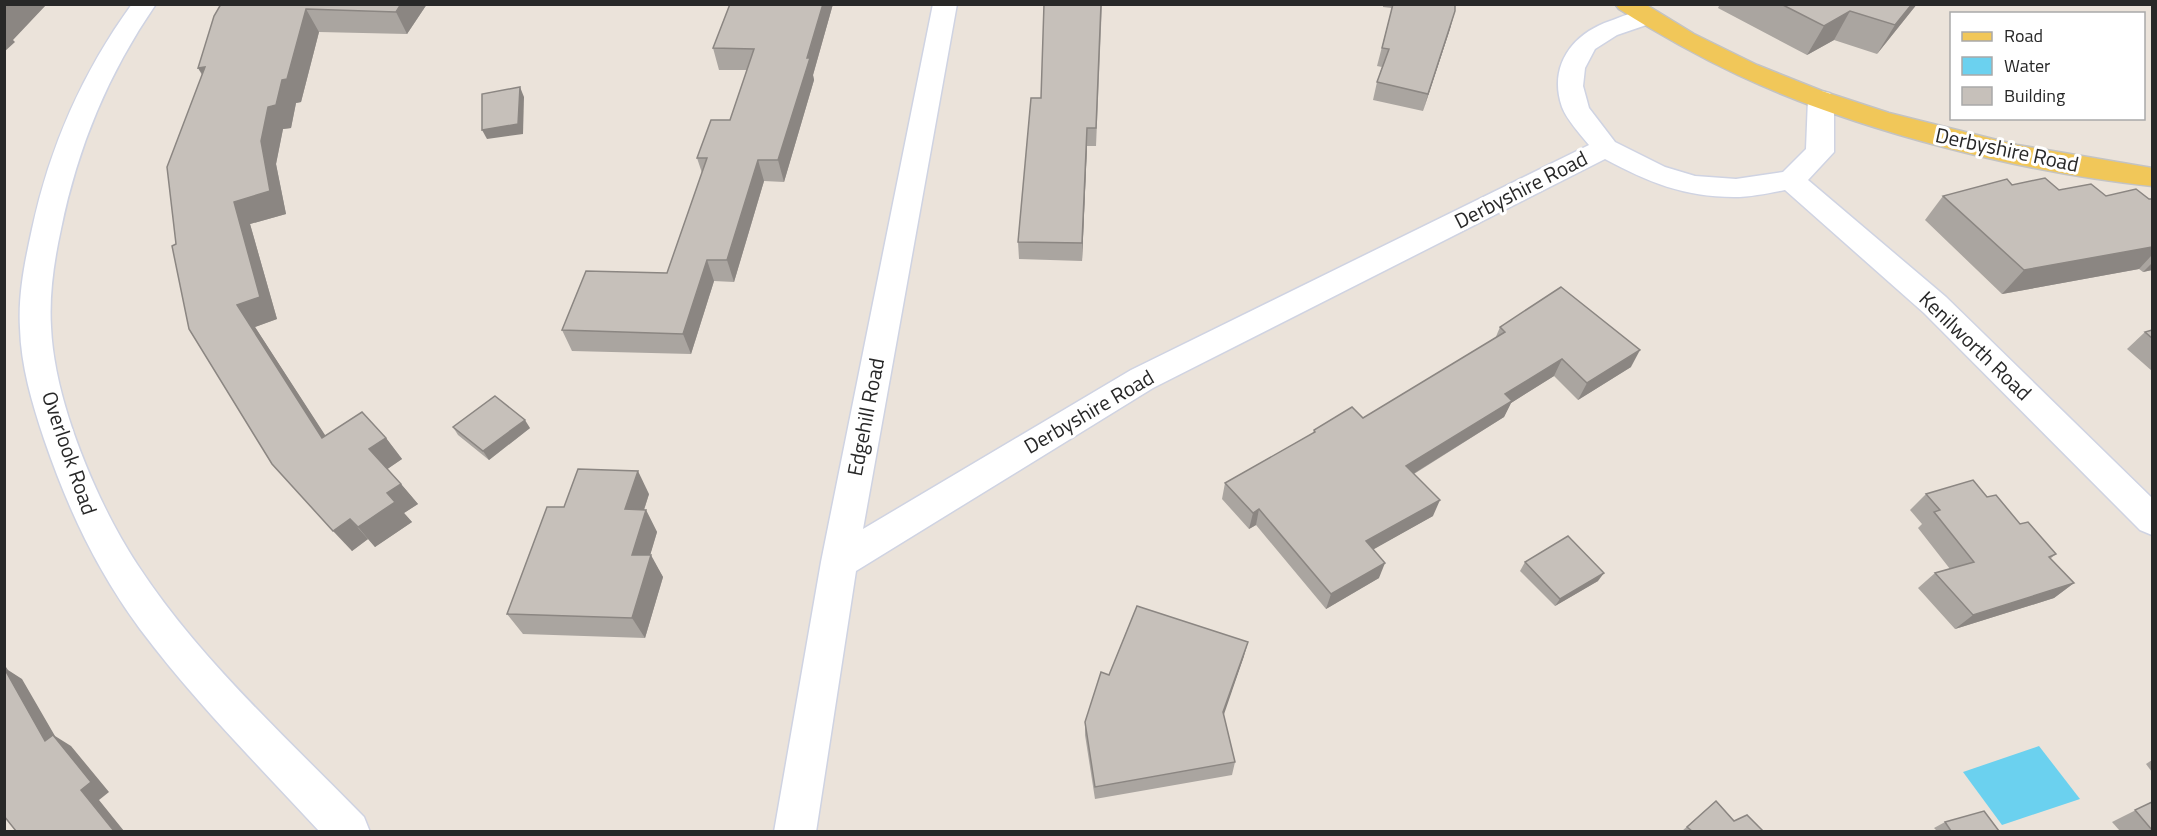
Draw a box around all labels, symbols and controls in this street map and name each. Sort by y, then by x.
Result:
legend [1950,12,2145,120]
text: Road [2004,22,2043,49]
text: Water [2004,52,2050,79]
text: Building [2004,82,2065,109]
street label: Derbyshire Road [1933,118,2082,180]
street label: Derbyshire Road [1448,142,1593,236]
street label: Kenilworth Road [1912,283,2039,407]
street label: Edgehill Road [838,355,892,479]
street label: Derbyshire Road [1017,361,1160,461]
street label: Overlook Road [34,387,106,519]

